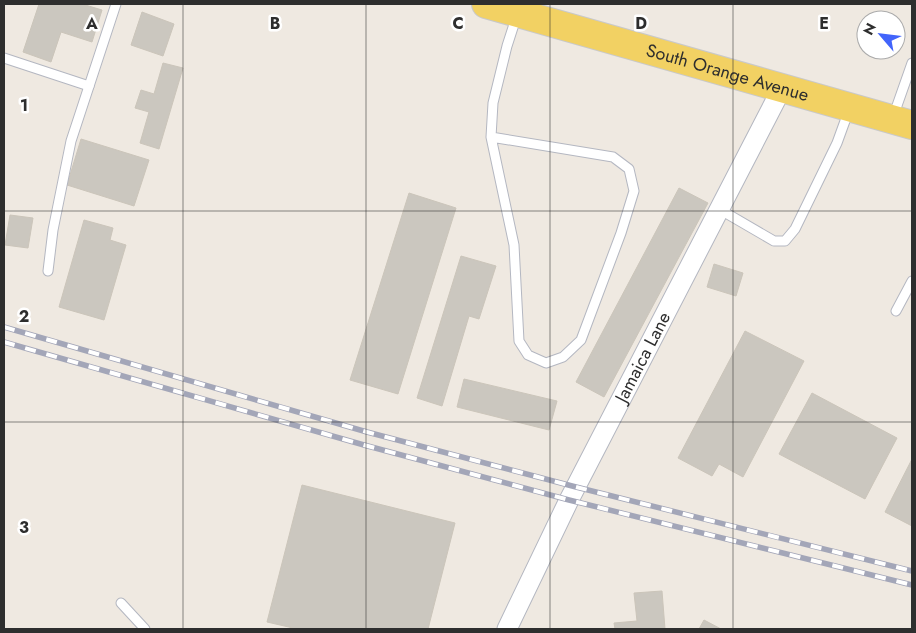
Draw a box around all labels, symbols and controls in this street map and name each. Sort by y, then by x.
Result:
north arrow [856,10,906,60]
text: A [85,12,98,35]
text: B [270,12,280,35]
text: C [452,12,464,35]
text: D [635,12,647,35]
text: E [819,12,829,35]
text: N [858,19,881,39]
street label: South Orange Avenue [643,37,812,108]
text: 1 [20,94,28,117]
text: 2 [19,305,29,328]
street label: Jamaica Lane [608,307,677,409]
text: 3 [19,516,29,539]

